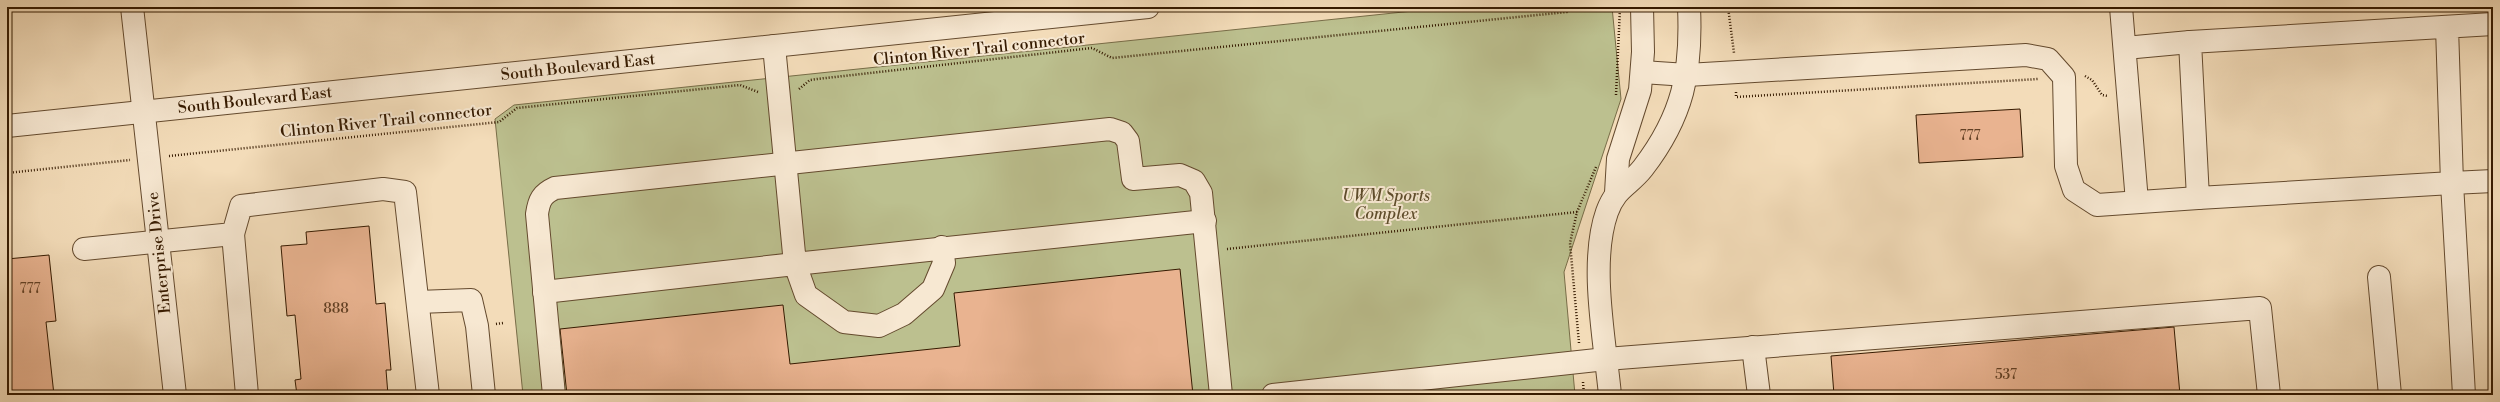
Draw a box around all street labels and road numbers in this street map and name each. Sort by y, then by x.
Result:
street label: Clinton River Trail connector [872,28,1086,70]
street label: South Boulevard East [500,49,657,85]
street label: South Boulevard East [177,82,334,118]
street label: Clinton River Trail connector [279,100,493,142]
street label: Enterprise Drive [143,191,175,315]

